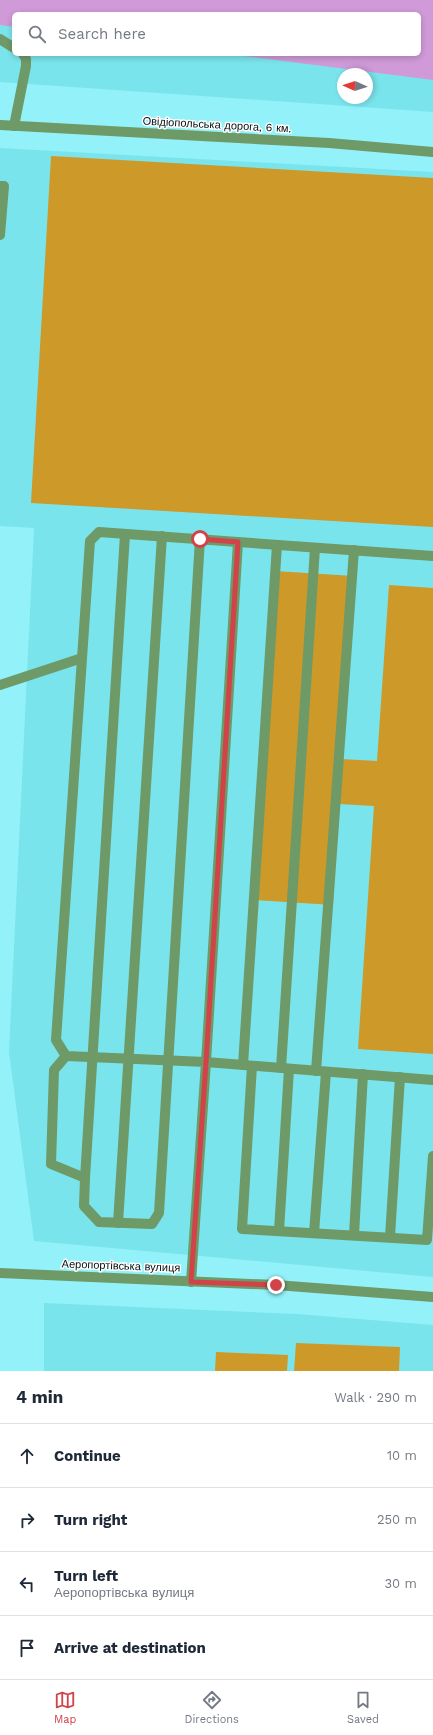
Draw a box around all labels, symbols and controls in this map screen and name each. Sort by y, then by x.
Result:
search box [12,12,421,56]
icon: search [26,23,48,45]
text: Search here [58,25,146,43]
north arrow [337,68,373,104]
street label: Овідіопольська дорога, 6 км. [142,115,292,135]
route start [191,530,209,548]
street label: Аеропортівська вулиця [61,1257,181,1275]
route end [267,1276,285,1294]
text: 4 min [16,1387,63,1407]
text: Walk · 290 m [334,1390,417,1405]
icon: ahead [16,1445,38,1467]
text: Continue [54,1447,121,1465]
text: 10 m [387,1448,417,1463]
icon: right [16,1509,38,1531]
text: Turn right [54,1511,127,1529]
text: 250 m [377,1512,417,1527]
text: Turn left [54,1567,118,1585]
icon: left [16,1573,38,1595]
text: 30 m [385,1576,417,1591]
text: Аеропортівська вулиця [54,1585,194,1600]
icon: arrive [16,1637,38,1659]
text: Arrive at destination [54,1639,206,1657]
tab: Map [54,1689,76,1726]
tab: Directions [185,1689,239,1726]
tab: Saved [347,1689,379,1726]

